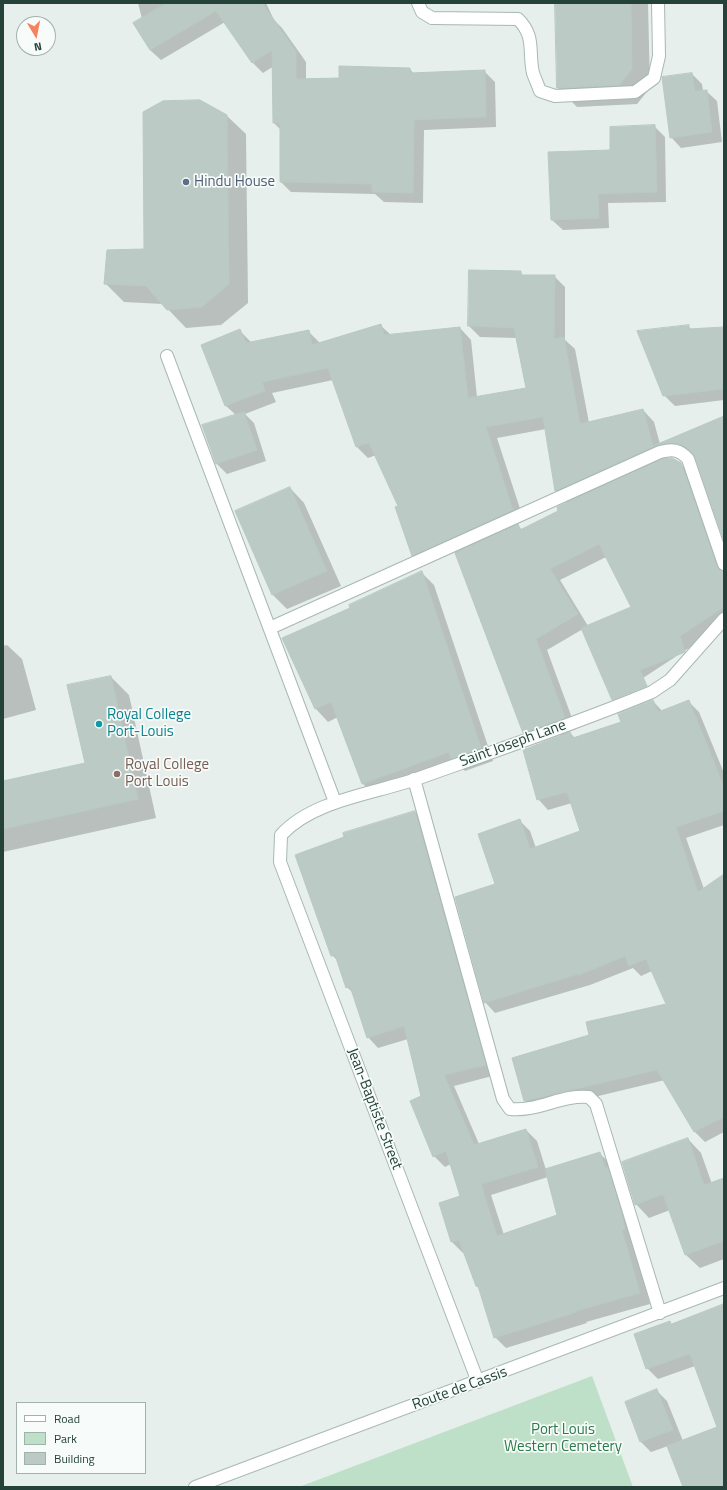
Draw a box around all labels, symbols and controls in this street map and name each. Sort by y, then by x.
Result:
north arrow [16,16,56,56]
text: N [33,38,43,55]
place label: Hindu House [194,173,275,191]
marker: Hindu House [181,177,191,187]
place label: Royal College Port-Louis [107,706,191,741]
street label: Saint Joseph Lane [457,716,569,772]
marker: Royal College Port-Louis [94,719,104,729]
place label: Royal College Port Louis [125,756,209,791]
marker: Royal College Port Louis [112,769,122,779]
street label: Jean-Baptiste Street [342,1046,406,1172]
street label: Route de Cassis [410,1363,510,1415]
legend [16,1402,146,1474]
text: Road [54,1409,80,1428]
park label: Port Louis Western Cemetery [504,1421,622,1456]
text: Park [54,1429,77,1448]
text: Building [54,1449,95,1468]

